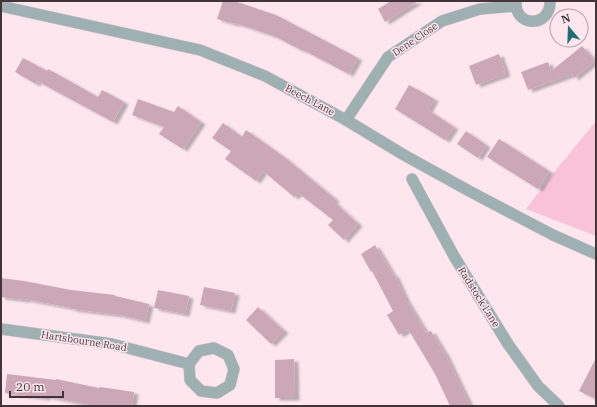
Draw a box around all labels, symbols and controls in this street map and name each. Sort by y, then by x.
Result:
north arrow [549,8,589,48]
text: N [559,10,572,27]
street label: Dene Close [390,19,440,59]
street label: Beech Lane [283,82,337,118]
street label: Radstock Lane [455,264,503,330]
street label: Hartsbourne Road [40,328,128,354]
scale bar [10,373,63,399]
text: 20 m [16,379,45,394]

